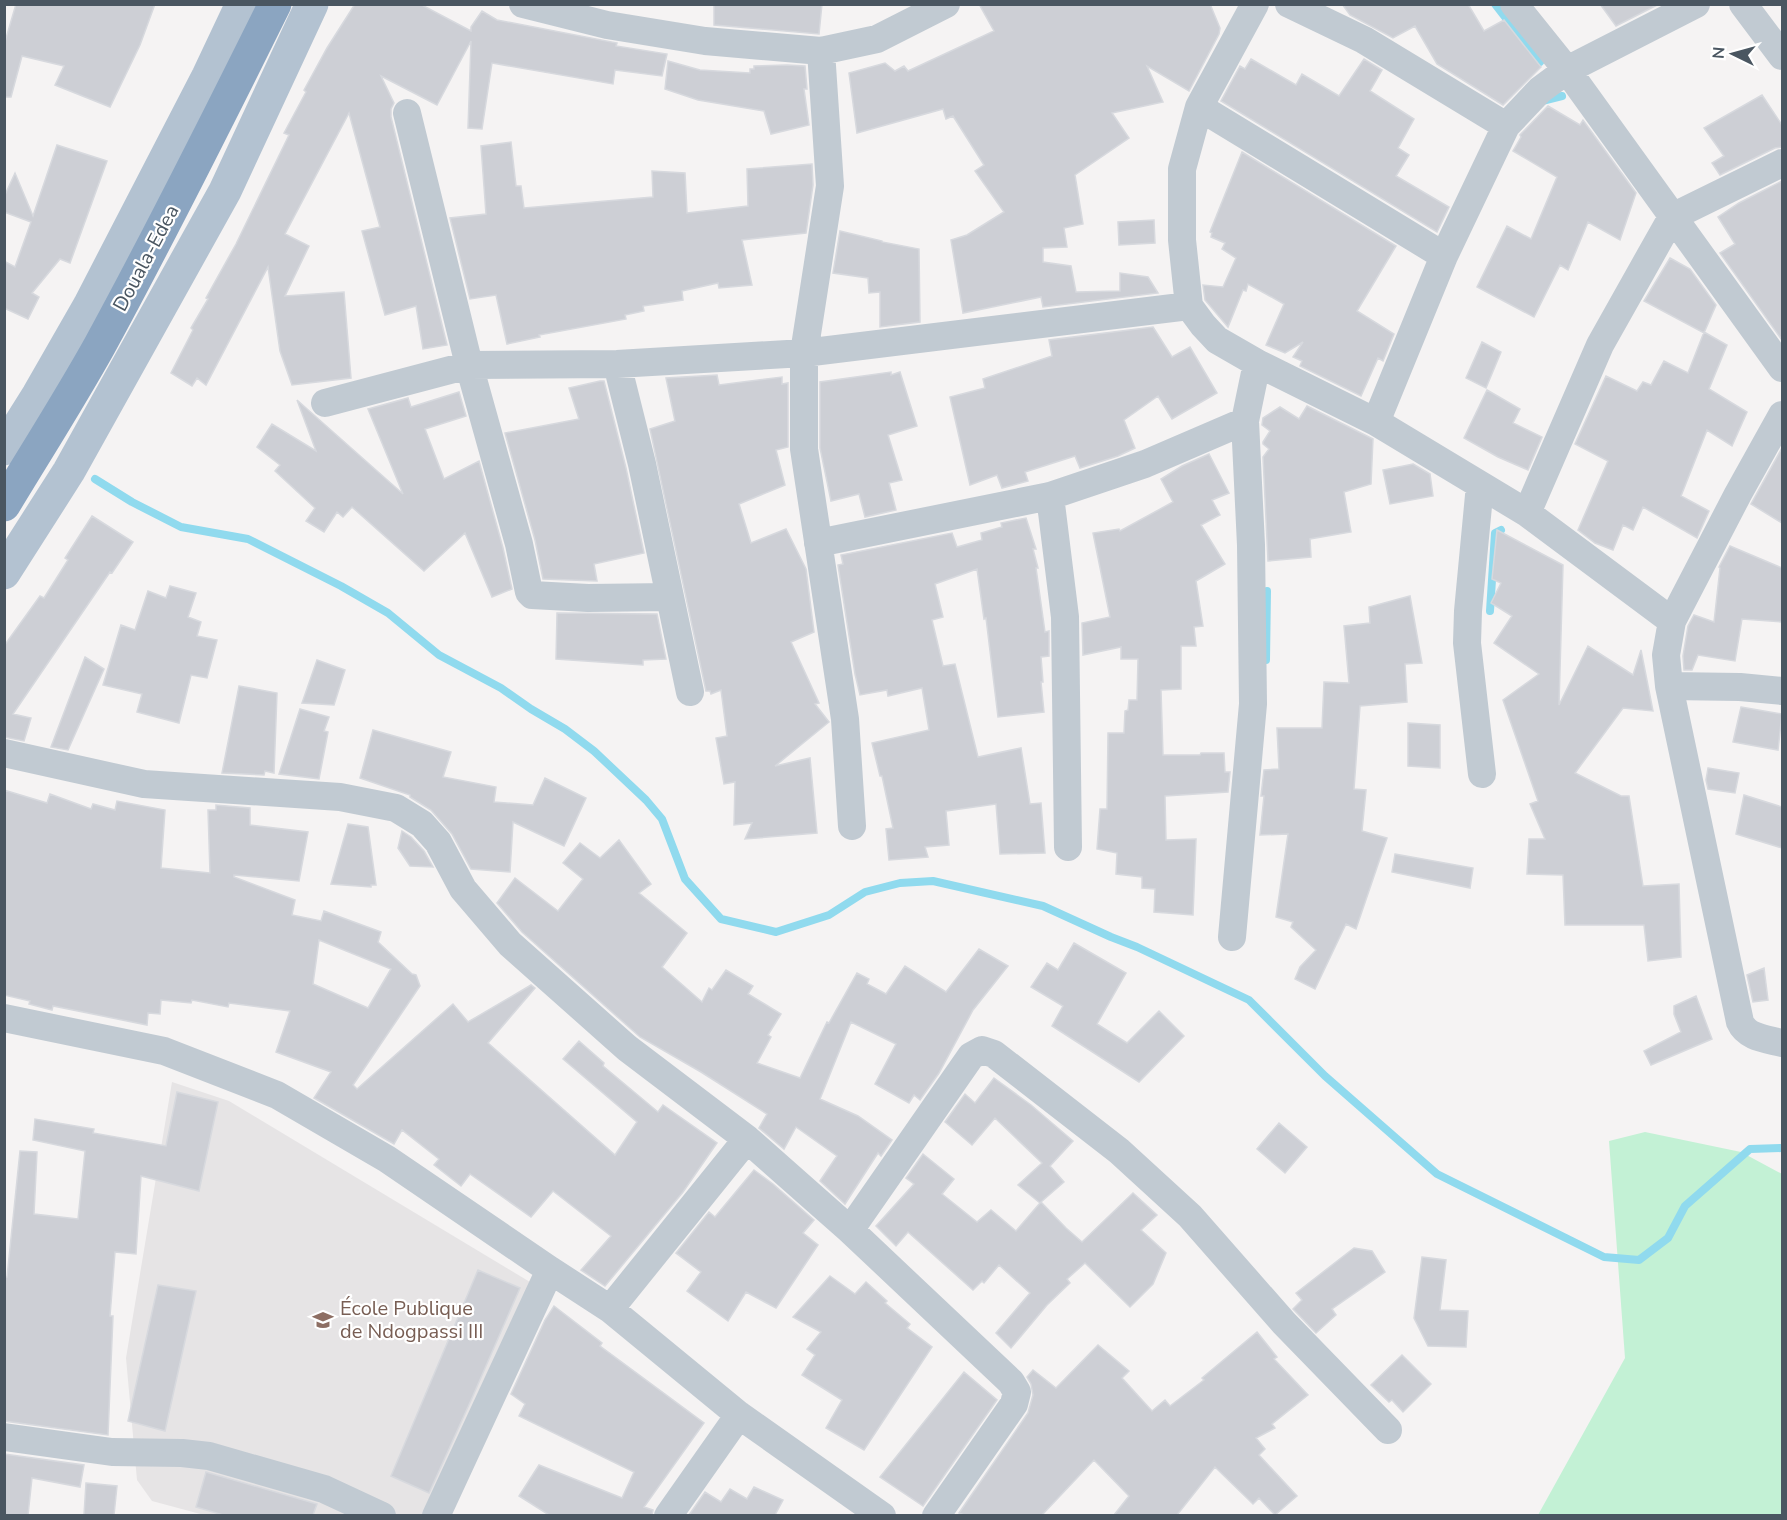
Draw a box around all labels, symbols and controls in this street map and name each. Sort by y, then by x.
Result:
north arrow [1703,24,1763,84]
text: N [1708,46,1731,60]
street label: Douala-Edea [107,200,185,316]
place label: École Publique de Ndogpassi III [340,1295,483,1345]
school or university icon: École Publique de Ndogpassi III [311,1308,335,1332]

